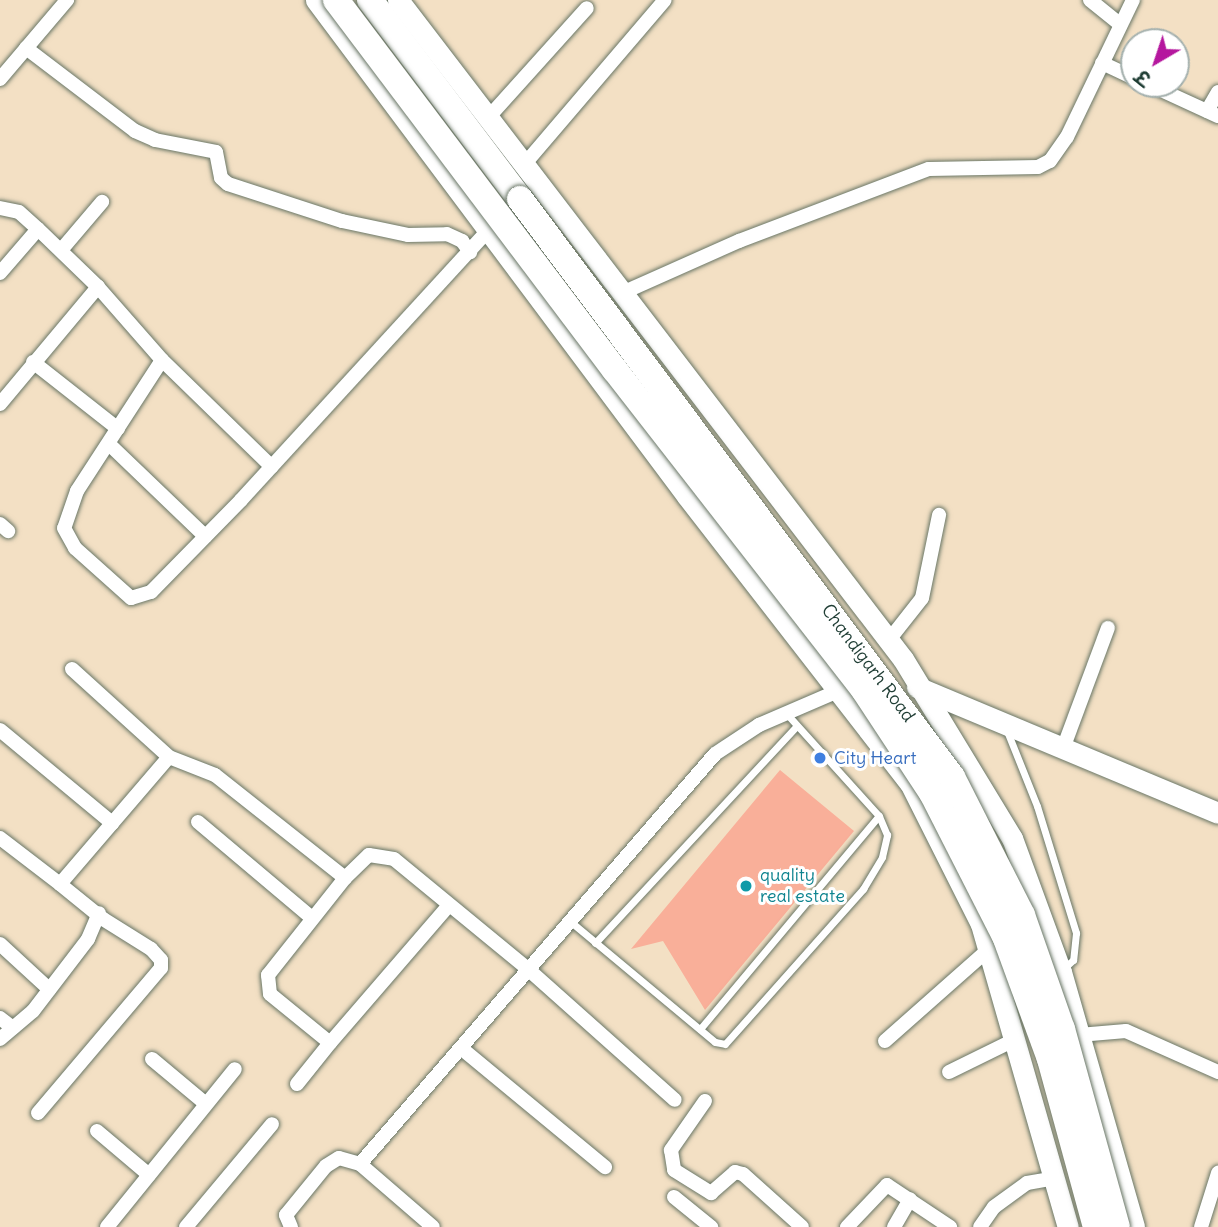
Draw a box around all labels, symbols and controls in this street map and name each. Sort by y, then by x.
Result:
north arrow [1120,28,1190,98]
text: उ [1131,64,1156,91]
street label: Chandigarh Road [817,600,919,726]
place label: City Heart [834,747,917,769]
marker: City Heart [812,750,828,766]
place label: quality real estate [760,865,845,908]
marker: quality real estate [738,878,754,894]

